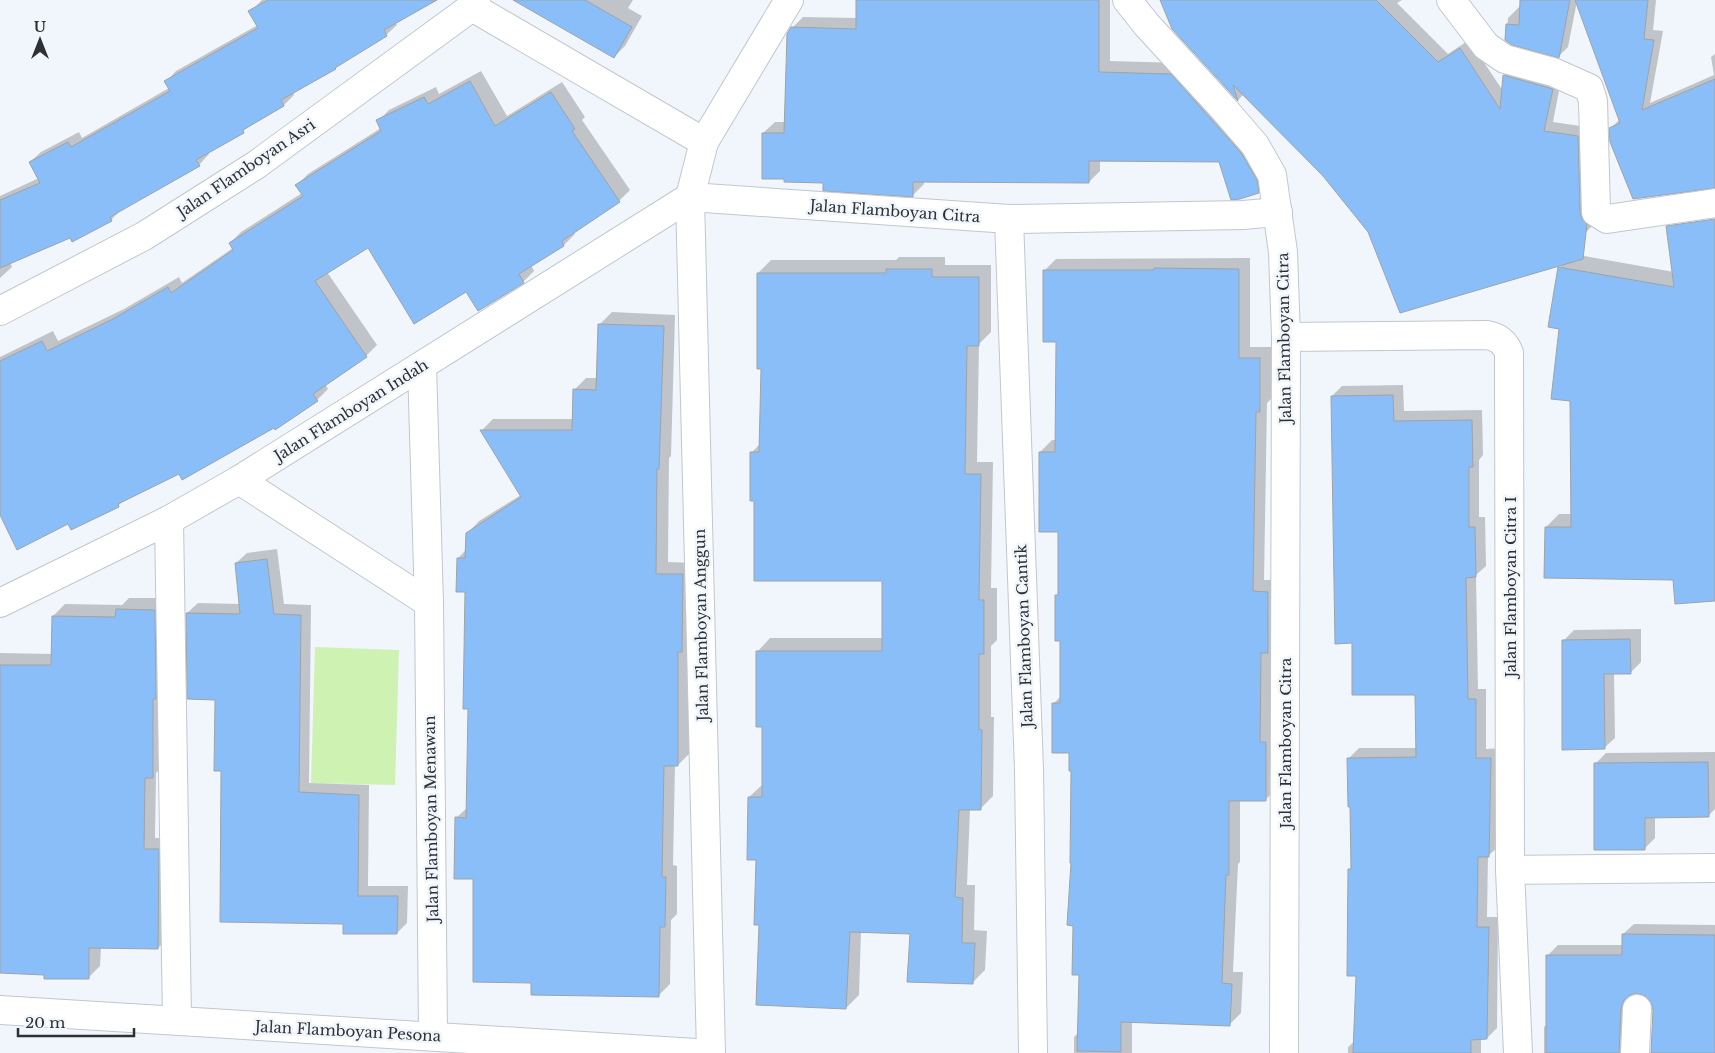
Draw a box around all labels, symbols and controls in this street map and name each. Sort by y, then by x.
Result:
north arrow [15,15,65,65]
text: U [34,18,47,36]
street label: Jalan Flamboyan Asri [172,115,319,222]
street label: Jalan Flamboyan Citra [807,195,982,226]
street label: Jalan Flamboyan Citra [1273,252,1295,426]
street label: Jalan Flamboyan Indah [269,355,431,466]
street label: Jalan Flamboyan Citra I [1501,496,1520,680]
street label: Jalan Flamboyan Anggun [690,529,712,723]
street label: Jalan Flamboyan Cantik [1011,543,1037,730]
street label: Jalan Flamboyan Citra [1276,657,1295,830]
street label: Jalan Flamboyan Menawan [420,715,442,925]
scale bar [18,1006,134,1038]
text: 20 m [25,1013,65,1032]
street label: Jalan Flamboyan Pesona [252,1017,442,1045]

